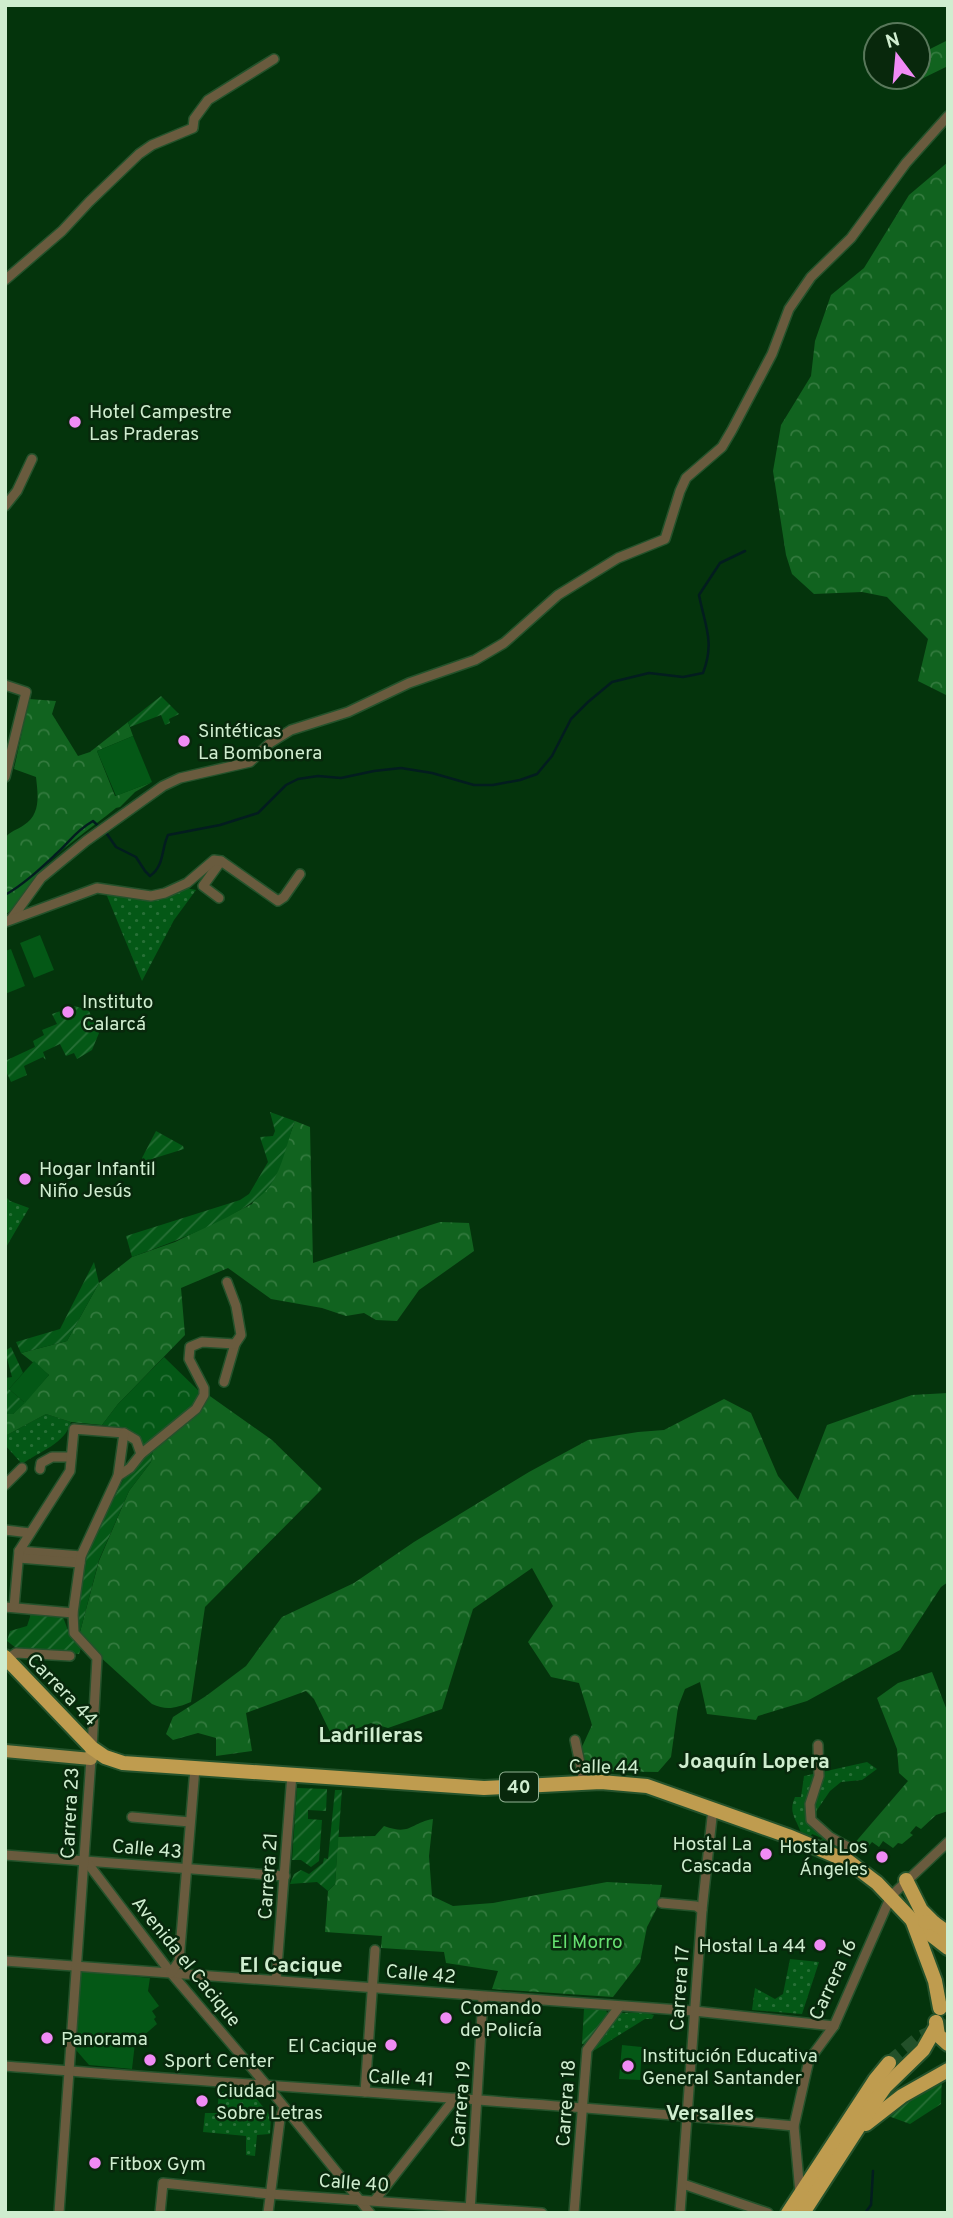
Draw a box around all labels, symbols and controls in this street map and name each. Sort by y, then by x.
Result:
north arrow [862,21,932,91]
text: N [883,28,903,55]
place label: Hotel Campestre Las Praderas [89,401,232,447]
marker: Hotel Campestre Las Praderas [67,414,83,430]
place label: Sintéticas La Bombonera [198,720,322,766]
marker: Sintéticas La Bombonera [176,733,192,749]
place label: Instituto Calarcá [82,991,153,1037]
marker: Instituto Calarcá [60,1004,76,1020]
place label: Hogar Infantil Niño Jesús [39,1158,156,1204]
marker: Hogar Infantil Niño Jesús [17,1171,33,1187]
street label: Carrera 44 [21,1649,102,1732]
district label: Ladrilleras [319,1723,423,1750]
district label: Joaquín Lopera [678,1749,830,1776]
street label: Calle 44 [568,1755,639,1781]
street label: Carrera 23 [57,1767,85,1860]
road number: 40 [500,1772,538,1801]
street label: Carrera 21 [254,1832,284,1921]
place label: Hostal La Cascada [672,1833,752,1879]
street label: Calle 43 [111,1835,183,1865]
place label: Hostal Los Ángeles [779,1836,868,1882]
marker: Hostal La Cascada [758,1846,774,1862]
marker: Hostal Los Ángeles [874,1849,890,1865]
street label: Avenida el Cacique [126,1892,245,2032]
park label: El Morro [551,1931,623,1955]
place label: Hostal La 44 [698,1935,806,1959]
street label: Carrera 16 [805,1935,863,2024]
marker: Hostal La 44 [812,1937,828,1953]
street label: Carrera 17 [666,1945,696,2032]
district label: El Cacique [239,1953,343,1980]
street label: Calle 42 [385,1960,457,1990]
place label: Comando de Policía [460,1997,542,2043]
marker: Comando de Policía [438,2010,454,2026]
place label: Panorama [61,2028,148,2052]
marker: Panorama [39,2030,55,2046]
place label: El Cacique [288,2035,377,2059]
marker: El Cacique [383,2037,399,2053]
place label: Institución Educativa General Santander [642,2045,818,2091]
place label: Sport Center [164,2050,275,2074]
marker: Sport Center [142,2052,158,2068]
marker: Institución Educativa General Santander [620,2058,636,2074]
street label: Carrera 18 [552,2059,582,2148]
street label: Carrera 19 [447,2060,477,2148]
street label: Calle 41 [367,2065,434,2093]
place label: Ciudad Sobre Letras [216,2080,323,2126]
marker: Ciudad Sobre Letras [194,2093,210,2109]
district label: Versalles [666,2101,754,2128]
place label: Fitbox Gym [109,2153,206,2177]
marker: Fitbox Gym [87,2155,103,2171]
street label: Calle 40 [318,2170,390,2198]

